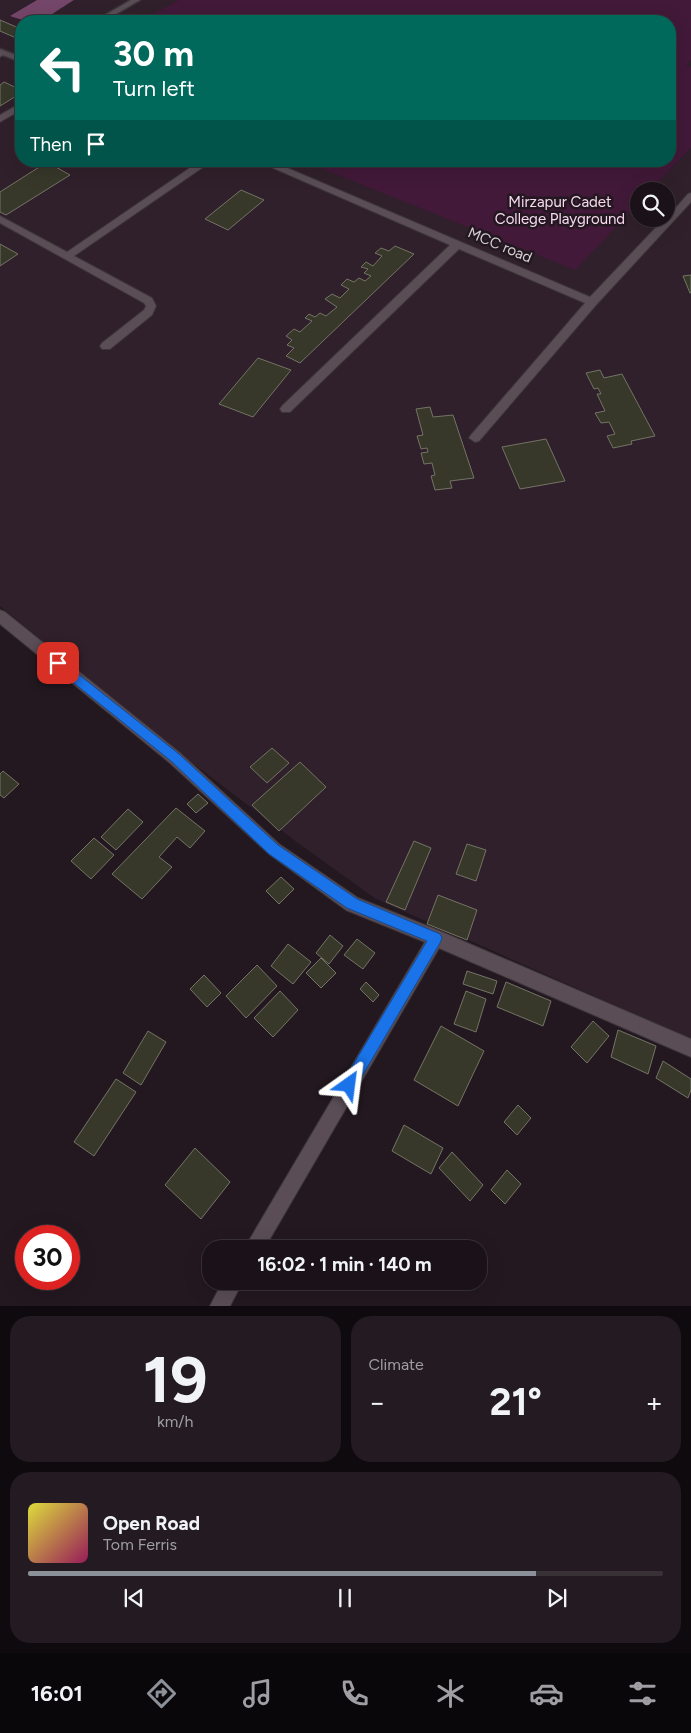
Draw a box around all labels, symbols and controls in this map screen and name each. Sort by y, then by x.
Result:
text: 30 m [113,33,194,75]
icon: left [30,35,95,100]
text: Turn left [113,75,195,102]
icon: arrive [82,130,110,158]
text: Then [30,133,72,156]
map controls [630,182,675,227]
button: search [630,182,675,227]
park label: Mirzapur Cadet College Playground [495,193,625,228]
street label: MCC road [465,223,535,267]
pin [37,642,79,684]
icon: arrive [44,649,72,677]
position arrow [322,1058,374,1110]
speed limit sign: 30 [15,1225,80,1290]
text: 16:02 · 1 min · 140 m [257,1253,432,1276]
text: 19 [143,1340,208,1418]
text: Climate [369,1355,424,1374]
text: 21° [490,1379,542,1425]
text: − [369,1385,386,1419]
text: + [646,1385,663,1419]
text: km/h [157,1412,194,1431]
text: Open Road [103,1512,200,1535]
text: Tom Ferris [103,1535,177,1554]
icon: previous [120,1584,148,1612]
icon: pause [331,1584,359,1612]
icon: next [543,1584,571,1612]
icon: directions [144,1676,179,1711]
icon: music [240,1676,275,1711]
icon: phone [337,1676,372,1711]
icon: climate [433,1676,468,1711]
icon: car [529,1676,564,1711]
icon: filters [625,1676,660,1711]
text: 16:01 [31,1680,83,1707]

